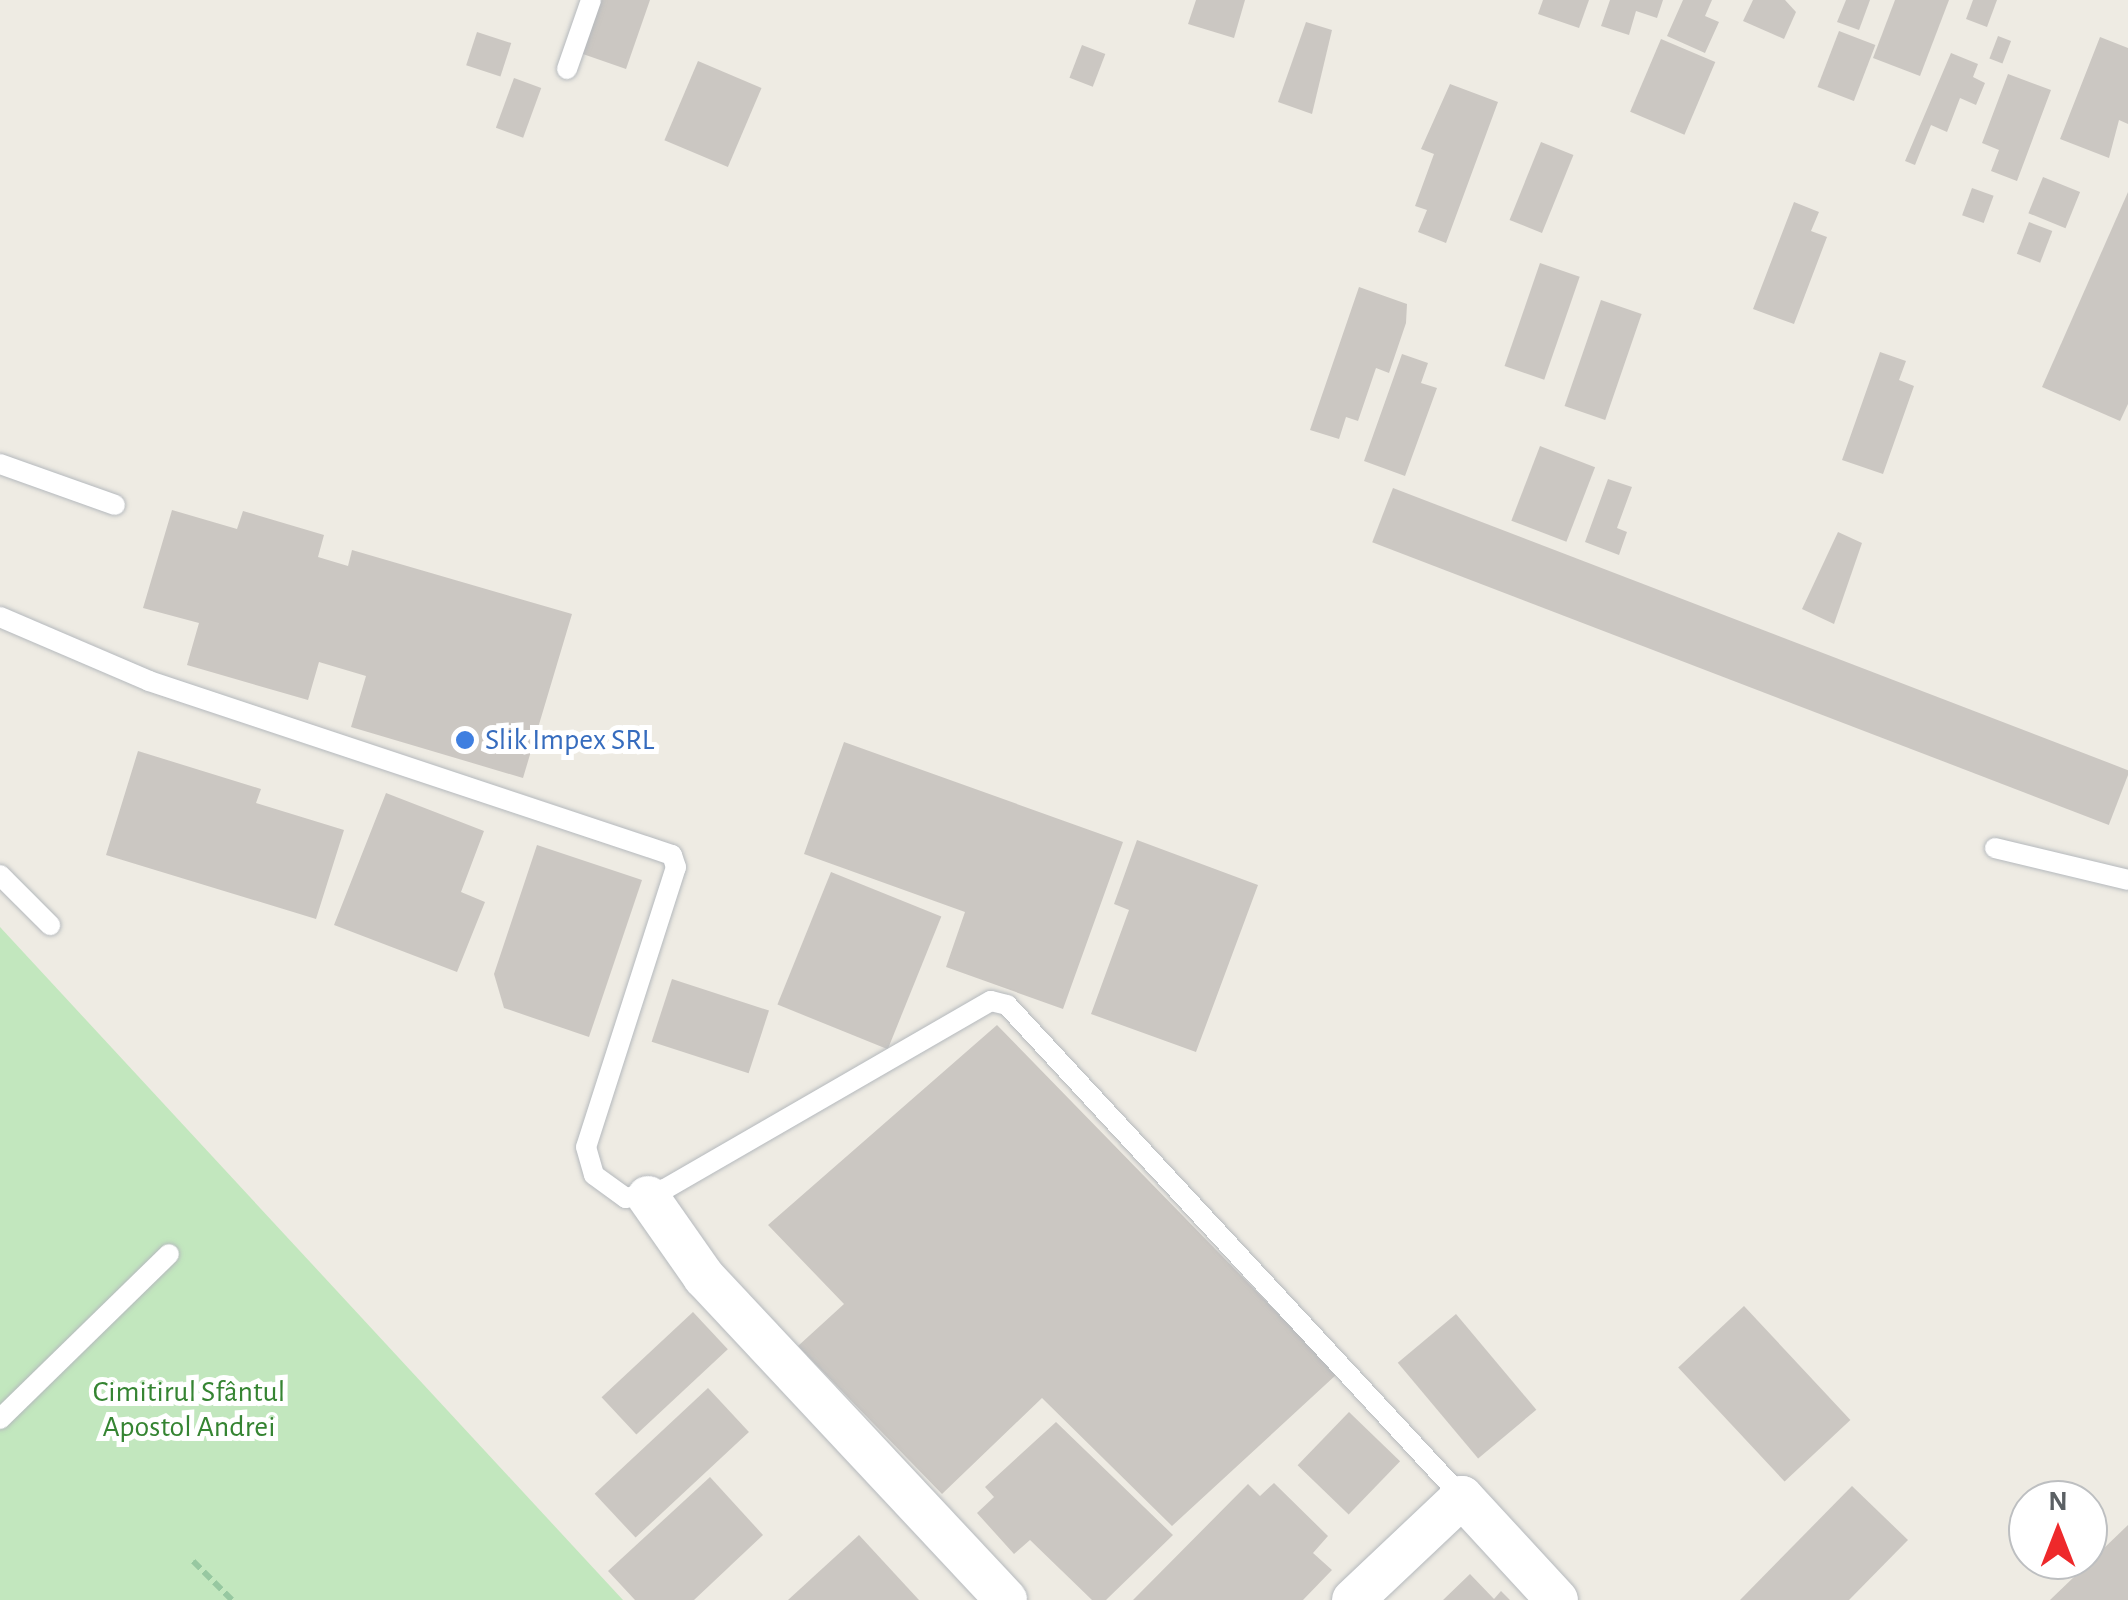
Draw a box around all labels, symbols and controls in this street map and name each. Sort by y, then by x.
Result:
place label: Slik Impex SRL [485,722,654,758]
marker: Slik Impex SRL [454,729,476,751]
park label: Cimitirul Sfântul Apostol Andrei [93,1374,285,1444]
north arrow [2008,1480,2108,1580]
text: N [2048,1488,2068,1516]

